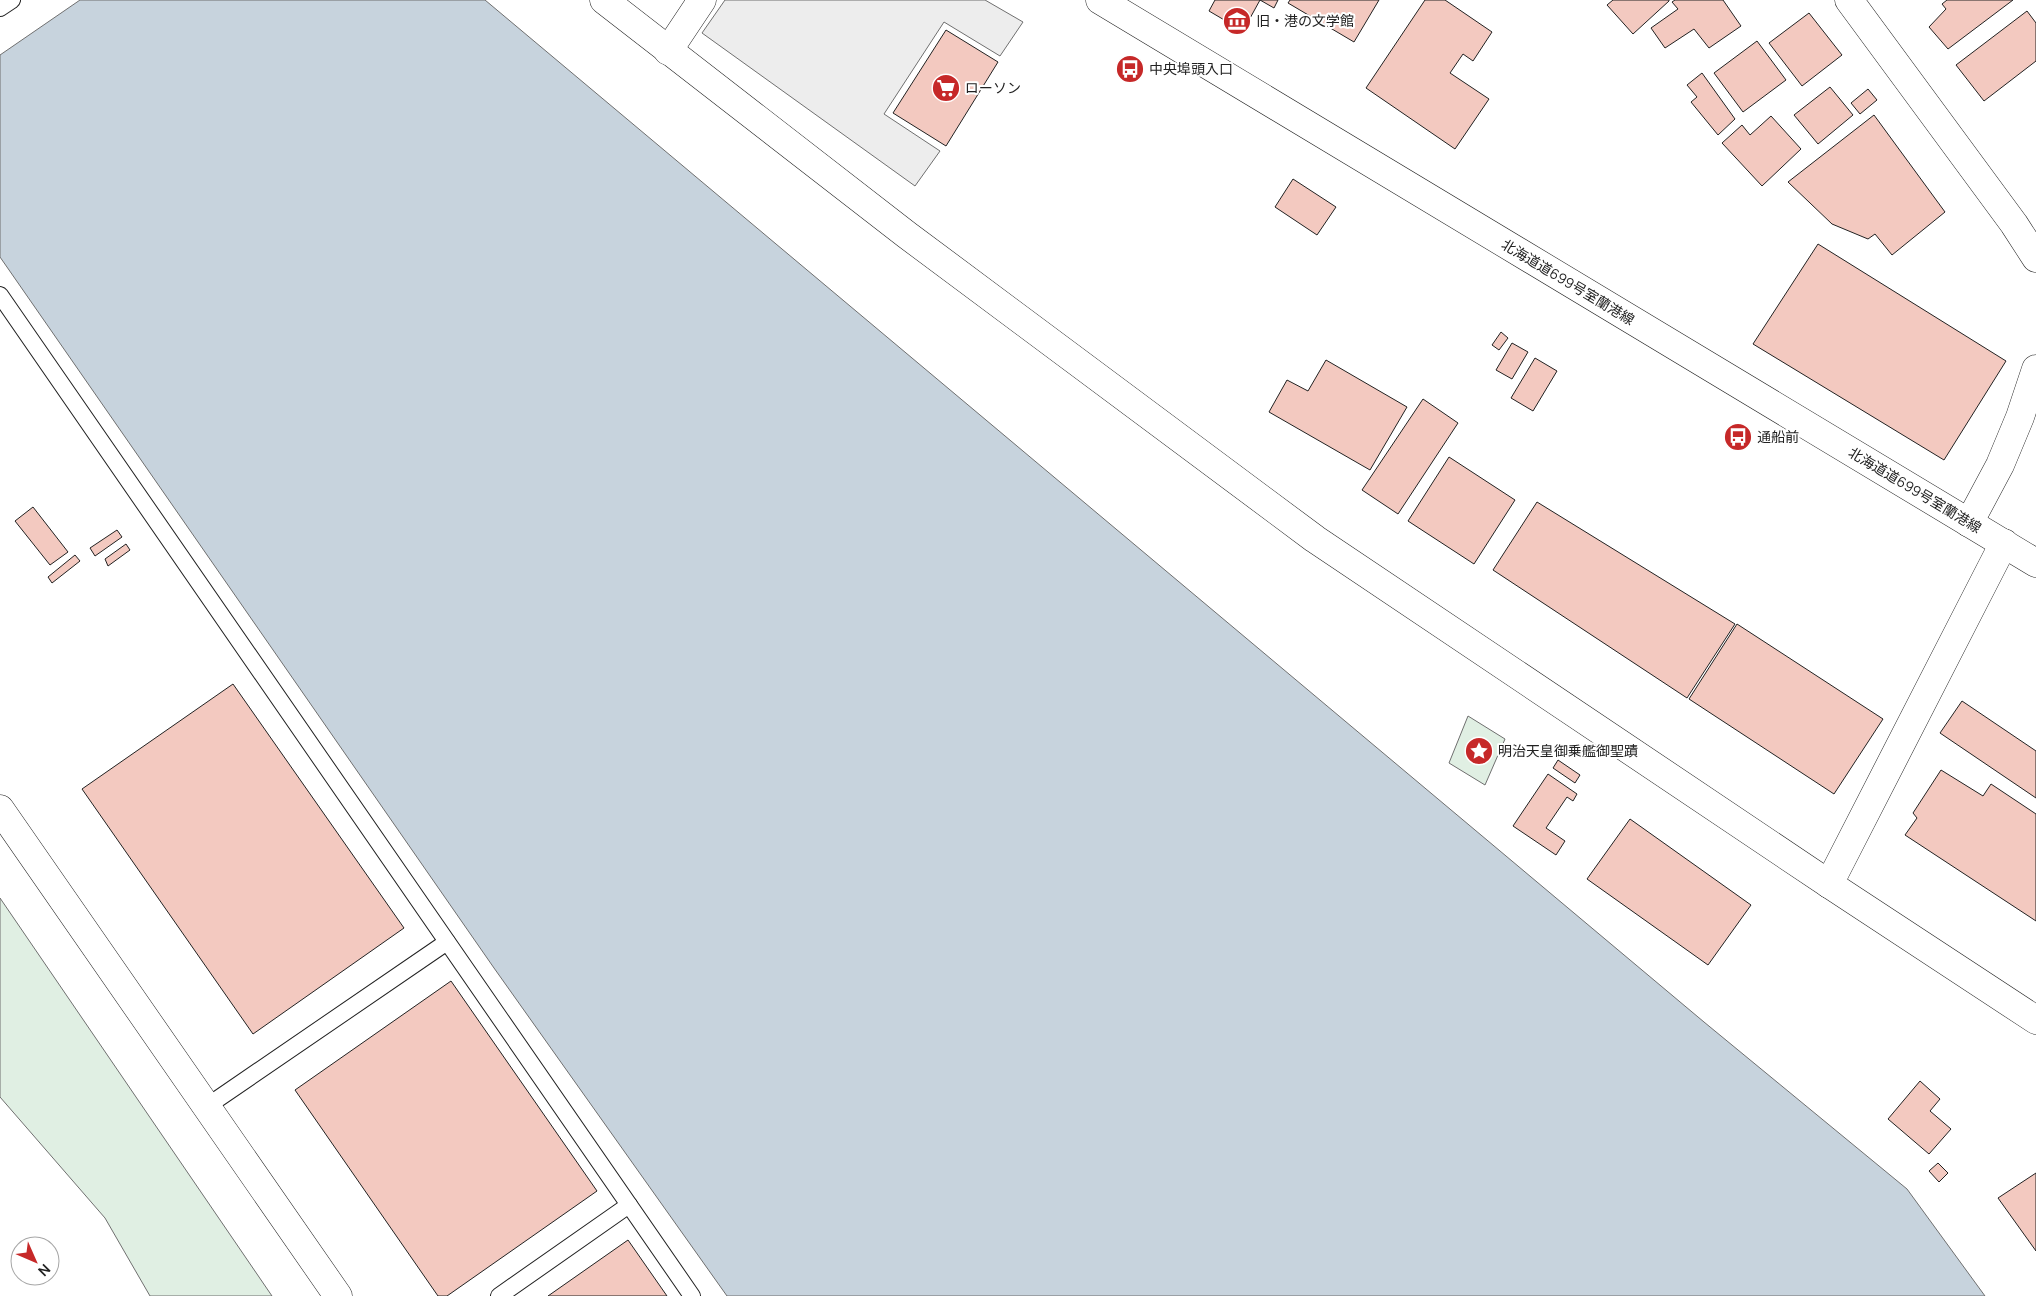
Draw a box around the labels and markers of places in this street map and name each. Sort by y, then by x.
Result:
museum icon: 旧・港の文学館 [1222,6,1252,36]
place label: 旧・港の文学館 [1256,11,1354,30]
bus stop icon: 中央埠頭入口 [1115,54,1145,84]
place label: 中央埠頭入口 [1149,59,1233,78]
supermarket icon: ローソン [931,73,961,103]
place label: ローソン [965,78,1021,97]
bus stop icon: 通船前 [1723,422,1753,452]
place label: 通船前 [1757,427,1799,446]
place icon: 明治天皇御乗艦御聖蹟 [1464,736,1494,766]
place label: 明治天皇御乗艦御聖蹟 [1498,741,1638,760]

